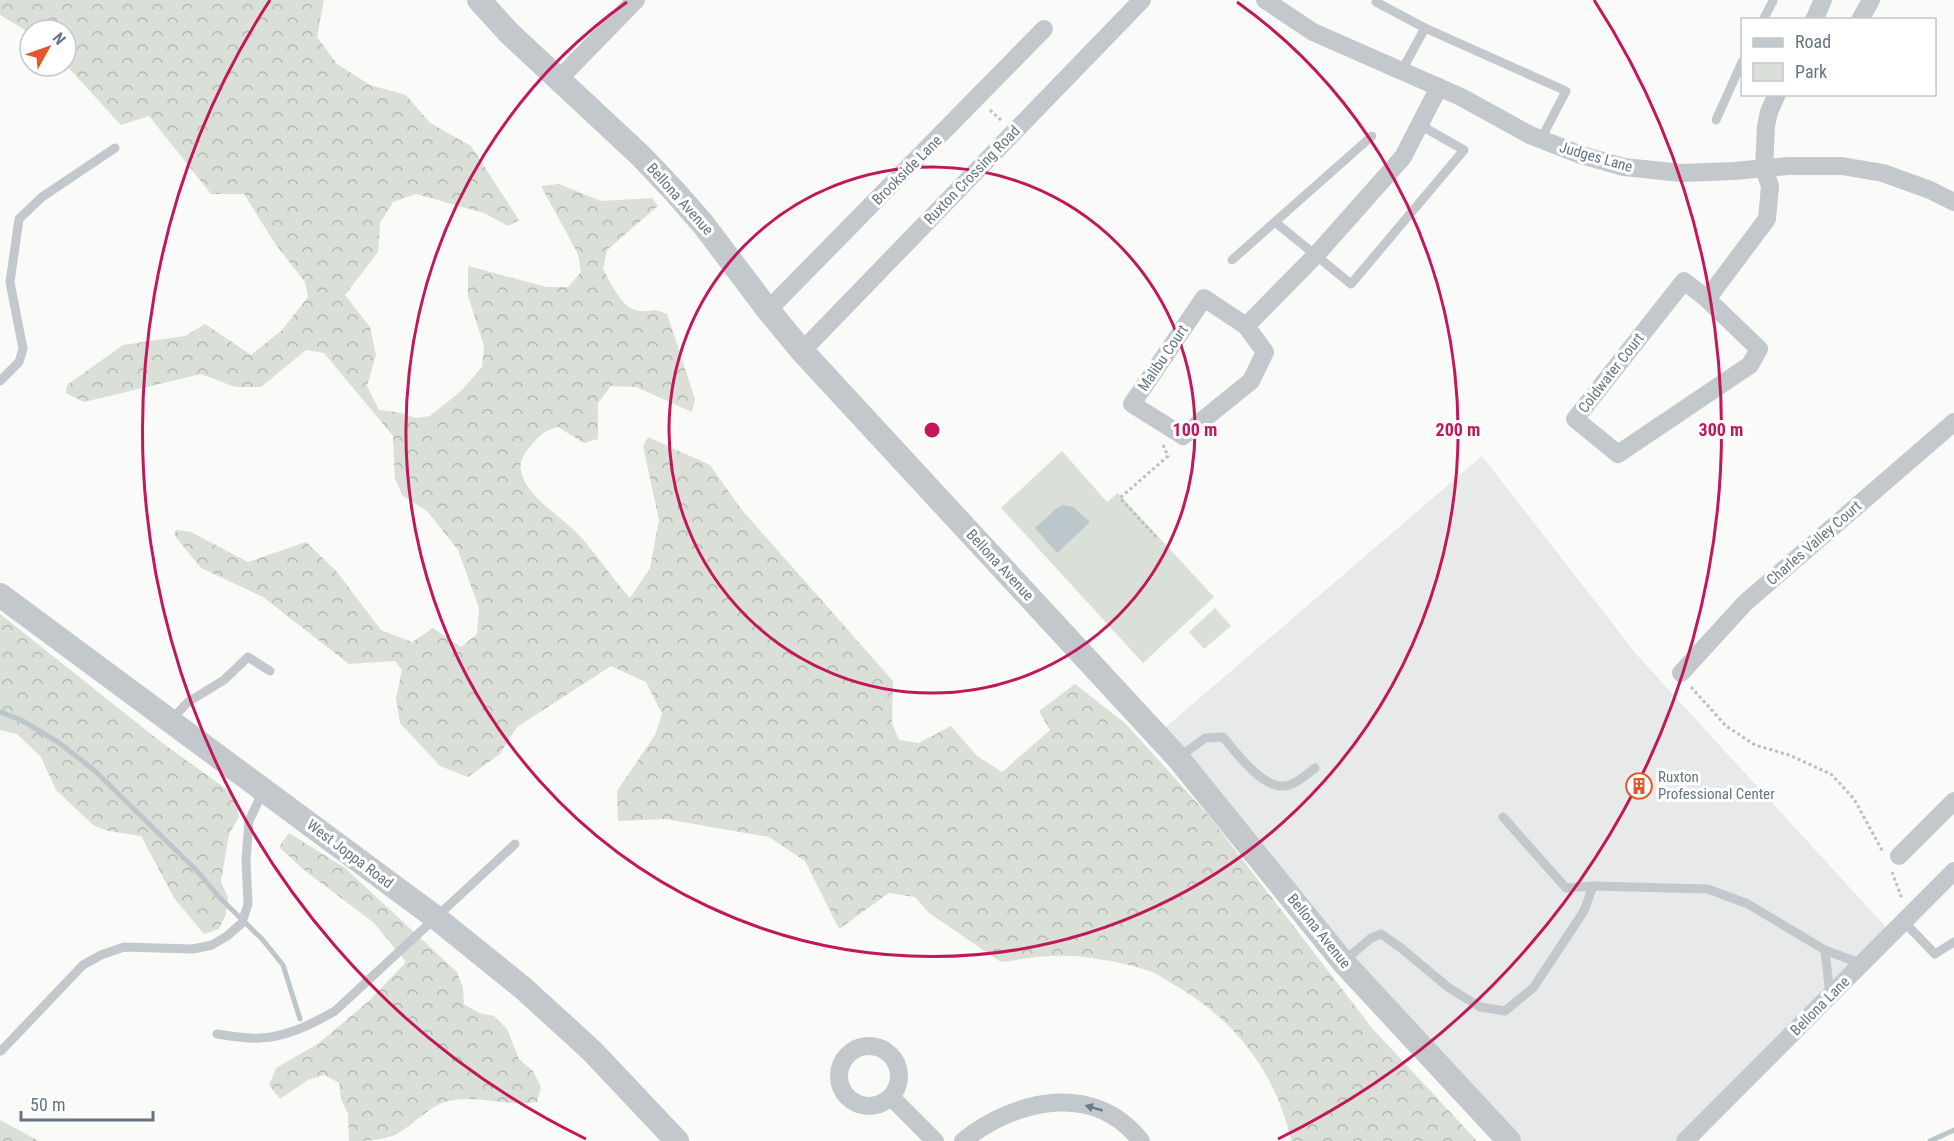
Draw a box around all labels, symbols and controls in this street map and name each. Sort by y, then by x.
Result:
north arrow [18,18,78,78]
legend [1741,18,1936,96]
text: N [49,29,70,49]
text: Road [1795,31,1831,52]
text: Park [1795,61,1827,82]
street label: Ruxton Crossing Road [920,122,1024,228]
street label: Brookside Lane [868,131,946,209]
street label: Judges Lane [1557,138,1635,176]
street label: Bellona Avenue [643,159,717,239]
street label: Malibu Court [1134,321,1192,395]
street label: Coldwater Court [1574,330,1648,416]
text: 100 m [1173,419,1217,440]
text: 200 m [1436,419,1480,440]
text: 300 m [1699,419,1743,440]
centre of rings [922,420,942,440]
street label: Charles Valley Court [1763,497,1865,589]
street label: Bellona Avenue [962,526,1038,604]
place label: Ruxton Professional Center [1658,768,1775,803]
building icon: Ruxton Professional Center [1624,771,1654,801]
street label: West Joppa Road [303,816,397,892]
street label: Bellona Avenue [1283,890,1355,972]
street label: Bellona Lane [1787,973,1853,1039]
scale bar [21,1084,153,1122]
text: 50 m [30,1094,65,1115]
one-way arrow [1085,1102,1104,1112]

